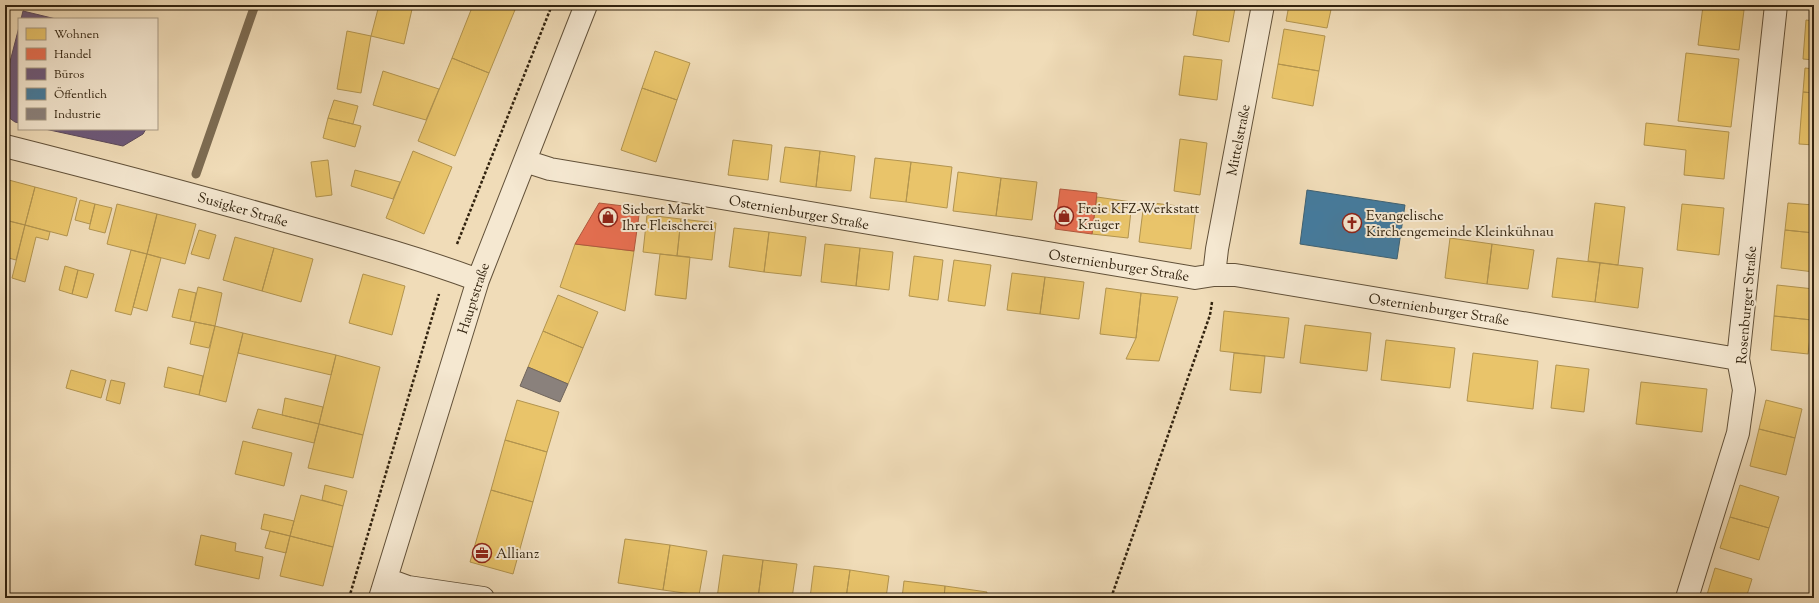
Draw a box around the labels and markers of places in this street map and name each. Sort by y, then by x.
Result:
place label: Freie KFZ-Werkstatt Krüger [1078,200,1200,236]
place label: Siebert Markt Ihre Fleischerei [622,201,714,237]
shop icon: Freie KFZ-Werkstatt Krüger [1053,205,1075,227]
shop icon: Siebert Markt Ihre Fleischerei [597,206,619,228]
place label: Evangelische Kirchengemeinde Kleinkühnau [1366,207,1554,243]
church icon: Evangelische Kirchengemeinde Kleinkühnau [1341,212,1363,234]
office icon: Allianz [471,542,493,564]
place label: Allianz [496,545,539,565]

